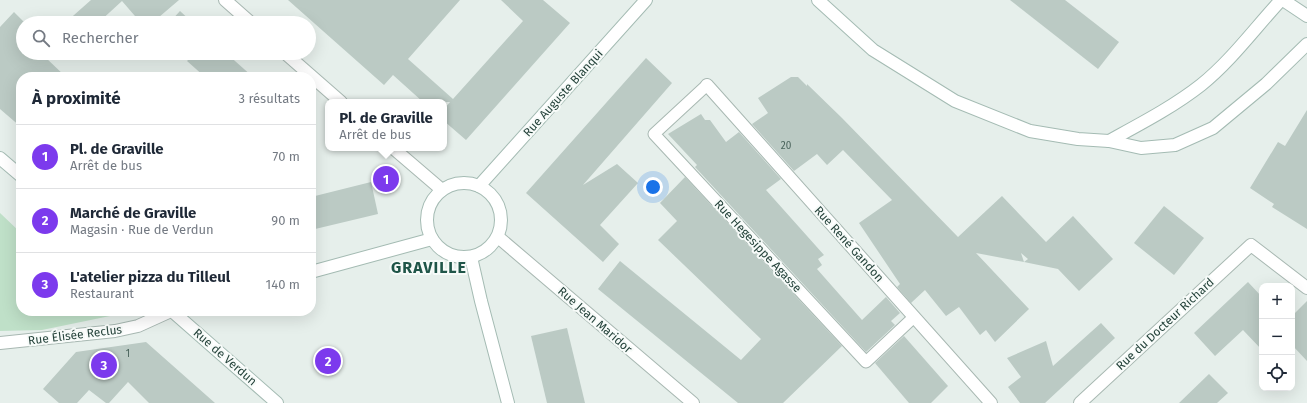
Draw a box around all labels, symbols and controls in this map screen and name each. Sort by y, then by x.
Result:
search box [16,16,316,60]
icon: search [30,27,52,49]
text: Rechercher [62,29,138,47]
street label: Rue Auguste Blanqui [520,47,606,139]
text: À proximité [32,88,121,109]
text: 3 résultats [238,91,300,106]
popup [325,99,447,151]
text: Pl. de Graville [339,109,433,127]
text: Arrêt de bus [339,127,411,142]
text: Pl. de Graville [70,140,164,158]
house number: 20 [781,140,792,152]
text: 1 [42,149,48,164]
text: 70 m [273,149,300,164]
text: Arrêt de bus [70,158,142,173]
pin: 1 [373,164,399,194]
your location [643,177,663,197]
street label: Rue Hegesippe Agasse [712,197,804,295]
street label: Rue René Gandon [811,203,887,285]
text: Marché de Graville [70,204,196,222]
text: 2 [42,213,48,228]
text: 90 m [271,213,300,228]
text: Magasin · Rue de Verdun [70,222,214,237]
district label: GRAVILLE [391,258,467,277]
text: L'atelier pizza du Tilleul [70,268,230,286]
street label: Rue du Docteur Richard [1113,275,1217,373]
text: 3 [42,277,48,292]
text: 140 m [266,277,300,292]
map controls [1259,283,1295,391]
button: + [1259,283,1295,319]
street label: Rue Jean Maridor [555,284,635,356]
text: Restaurant [70,286,134,301]
button: − [1259,319,1295,355]
street label: Rue Élisée Reclus [27,321,123,348]
street label: Rue de Verdun [191,326,259,388]
pin: 2 [315,346,341,376]
house number: 1 [126,348,130,360]
pin: 3 [91,350,117,380]
button: locate [1259,355,1295,391]

